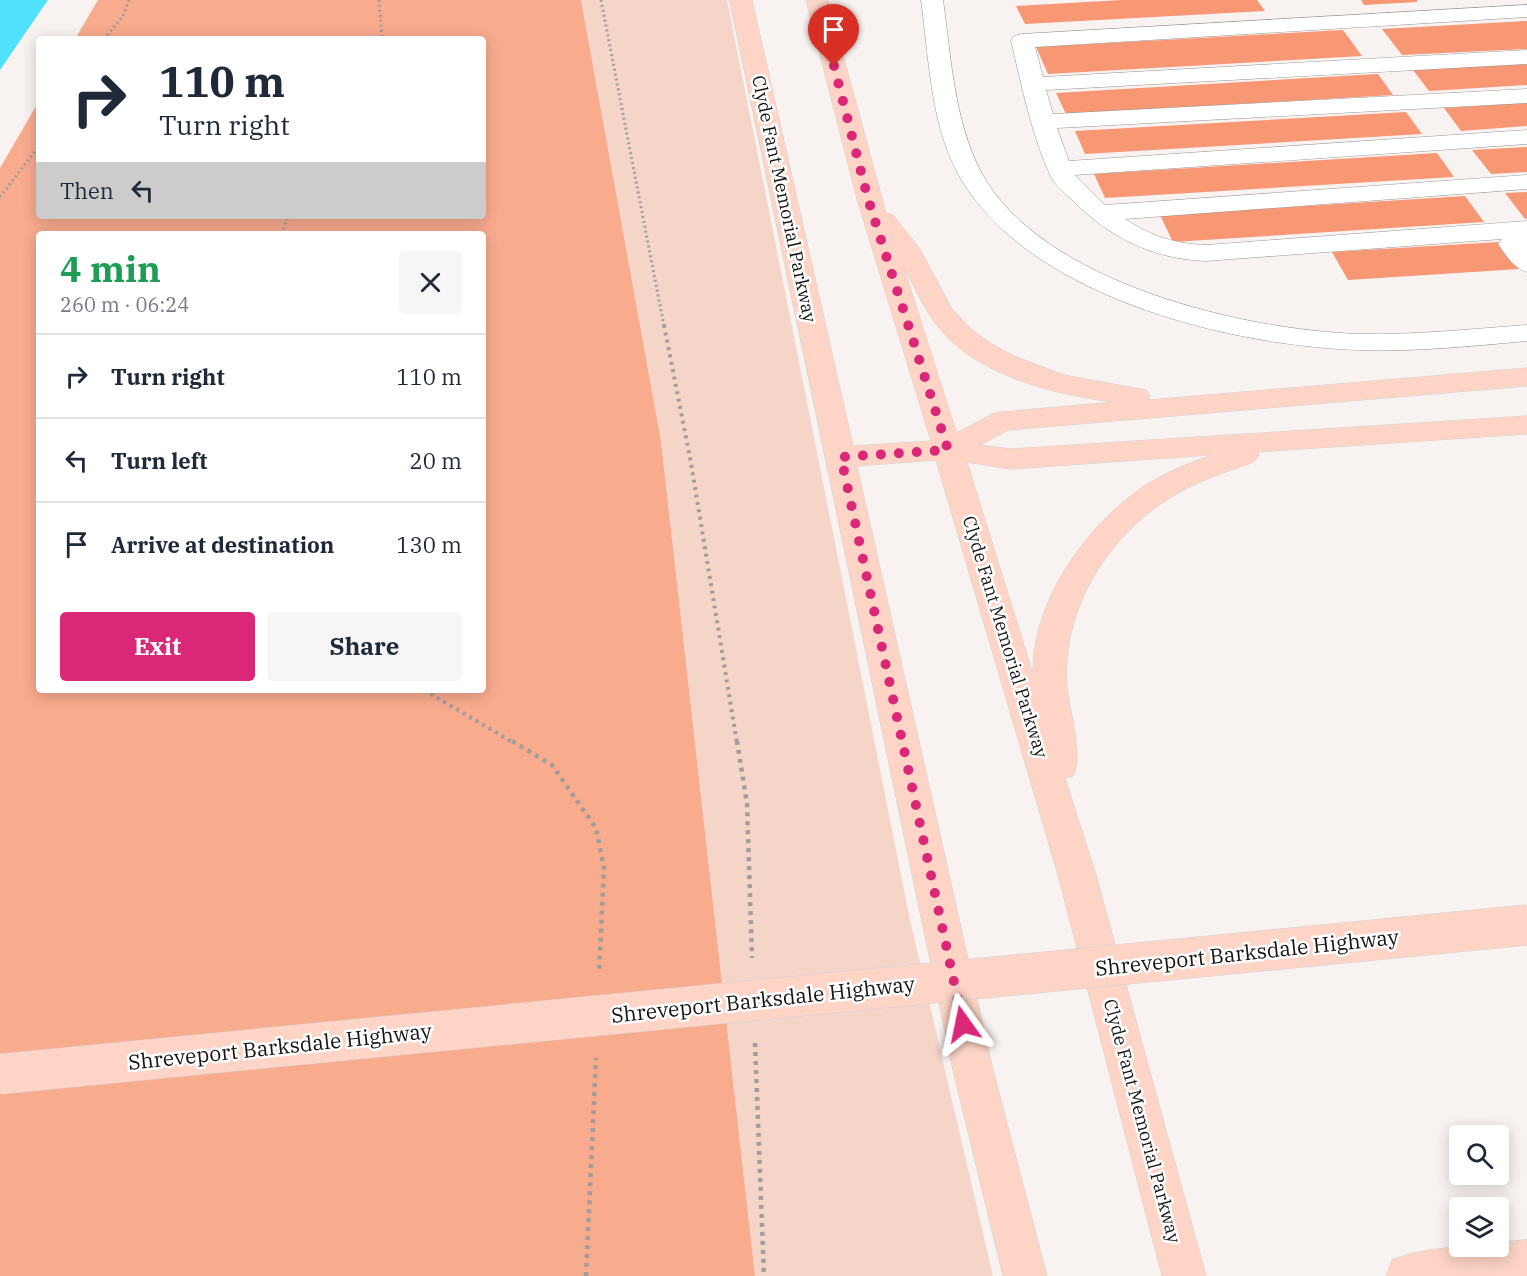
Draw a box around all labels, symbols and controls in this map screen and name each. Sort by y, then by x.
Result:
pin [808,4,859,66]
icon: arrive [817,13,850,46]
text: 110 m [159,54,285,109]
icon: right [60,60,138,138]
street label: Clyde Fant Memorial Parkway [747,73,822,325]
text: Turn right [159,107,290,142]
icon: left [126,174,159,207]
text: Then [60,176,114,205]
text: 4 min [60,245,161,292]
button: close [399,251,462,314]
text: 260 m · 06:24 [60,291,189,318]
icon: right [60,360,93,393]
text: Turn right [111,362,225,391]
text: 110 m [396,362,462,391]
icon: left [60,444,93,477]
text: Turn left [111,446,207,475]
text: 20 m [410,446,462,475]
street label: Clyde Fant Memorial Parkway [958,513,1053,761]
icon: arrive [60,528,93,561]
text: Arrive at destination [111,530,334,559]
text: 130 m [396,530,462,559]
button: Exit [60,612,255,681]
button: Share [267,612,462,681]
street label: Shreveport Barksdale Highway [1094,922,1401,982]
street label: Shreveport Barksdale Highway [610,969,917,1029]
position arrow [931,992,995,1056]
street label: Clyde Fant Memorial Parkway [1099,996,1186,1246]
street label: Shreveport Barksdale Highway [127,1016,434,1076]
map controls [1449,1125,1509,1257]
button: search [1449,1125,1509,1185]
button: layers [1449,1197,1509,1257]

